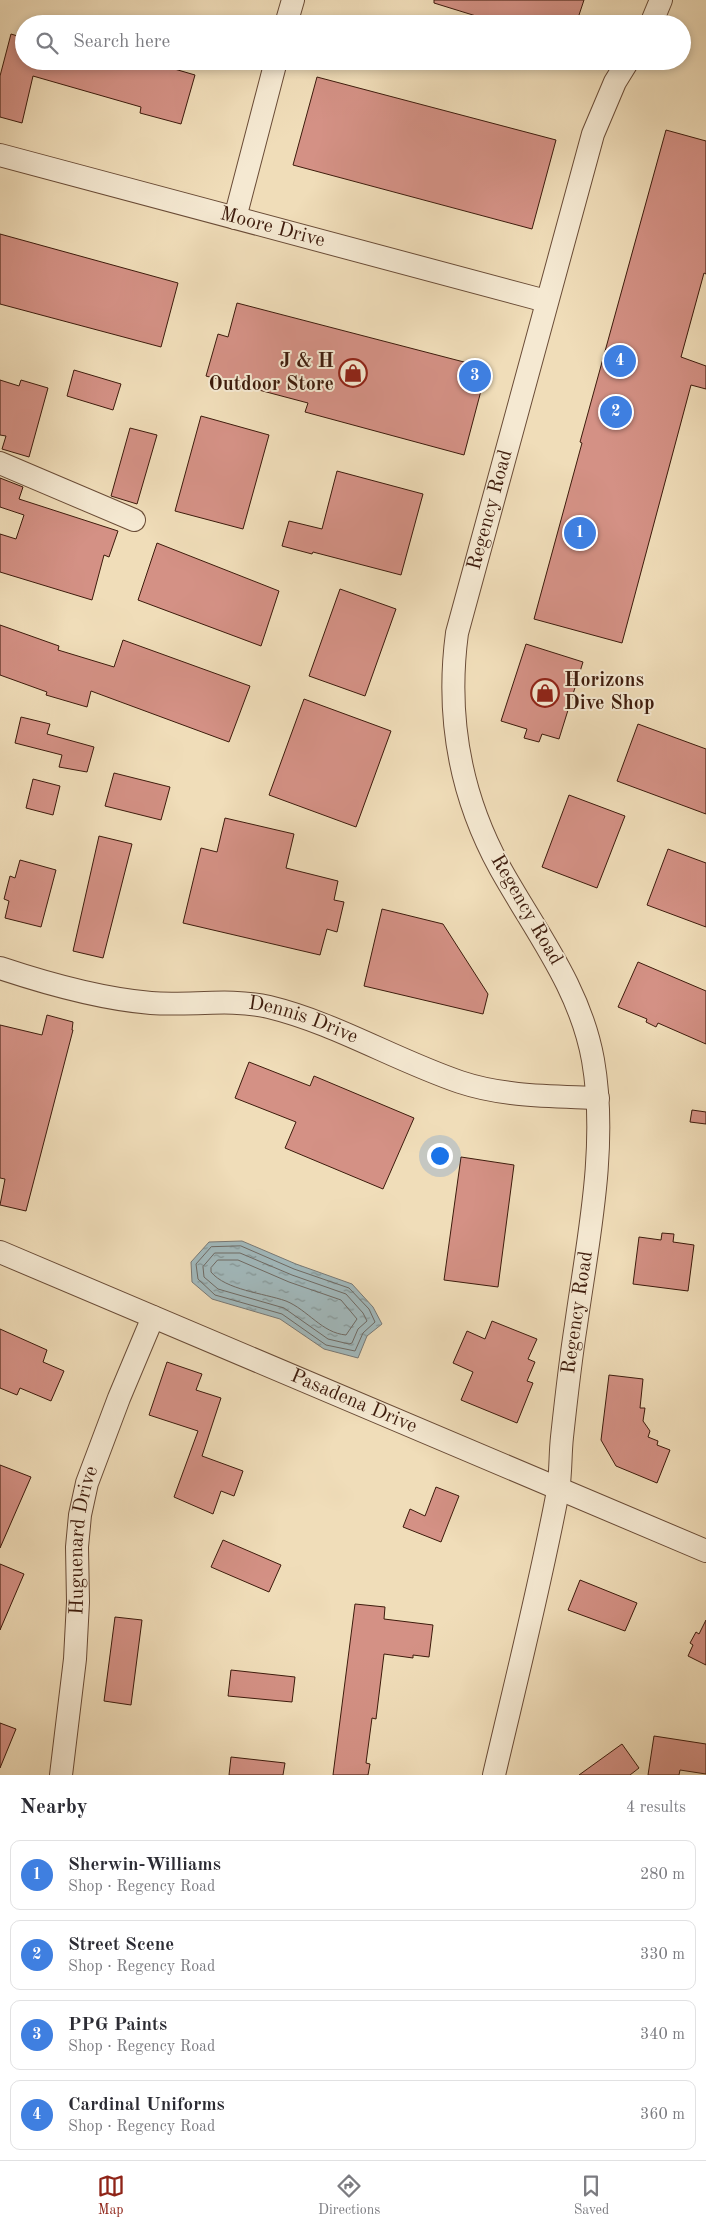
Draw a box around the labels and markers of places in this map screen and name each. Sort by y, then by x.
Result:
pin: 4 [604,342,636,380]
place label: J & H Outdoor Store [208,352,334,395]
pin: 3 [459,357,491,395]
shop icon: J & H Outdoor Store [338,358,368,388]
pin: 2 [600,393,632,431]
pin: 1 [564,514,596,552]
place label: Horizons Dive Shop [564,671,655,714]
shop icon: Horizons Dive Shop [530,678,560,708]

